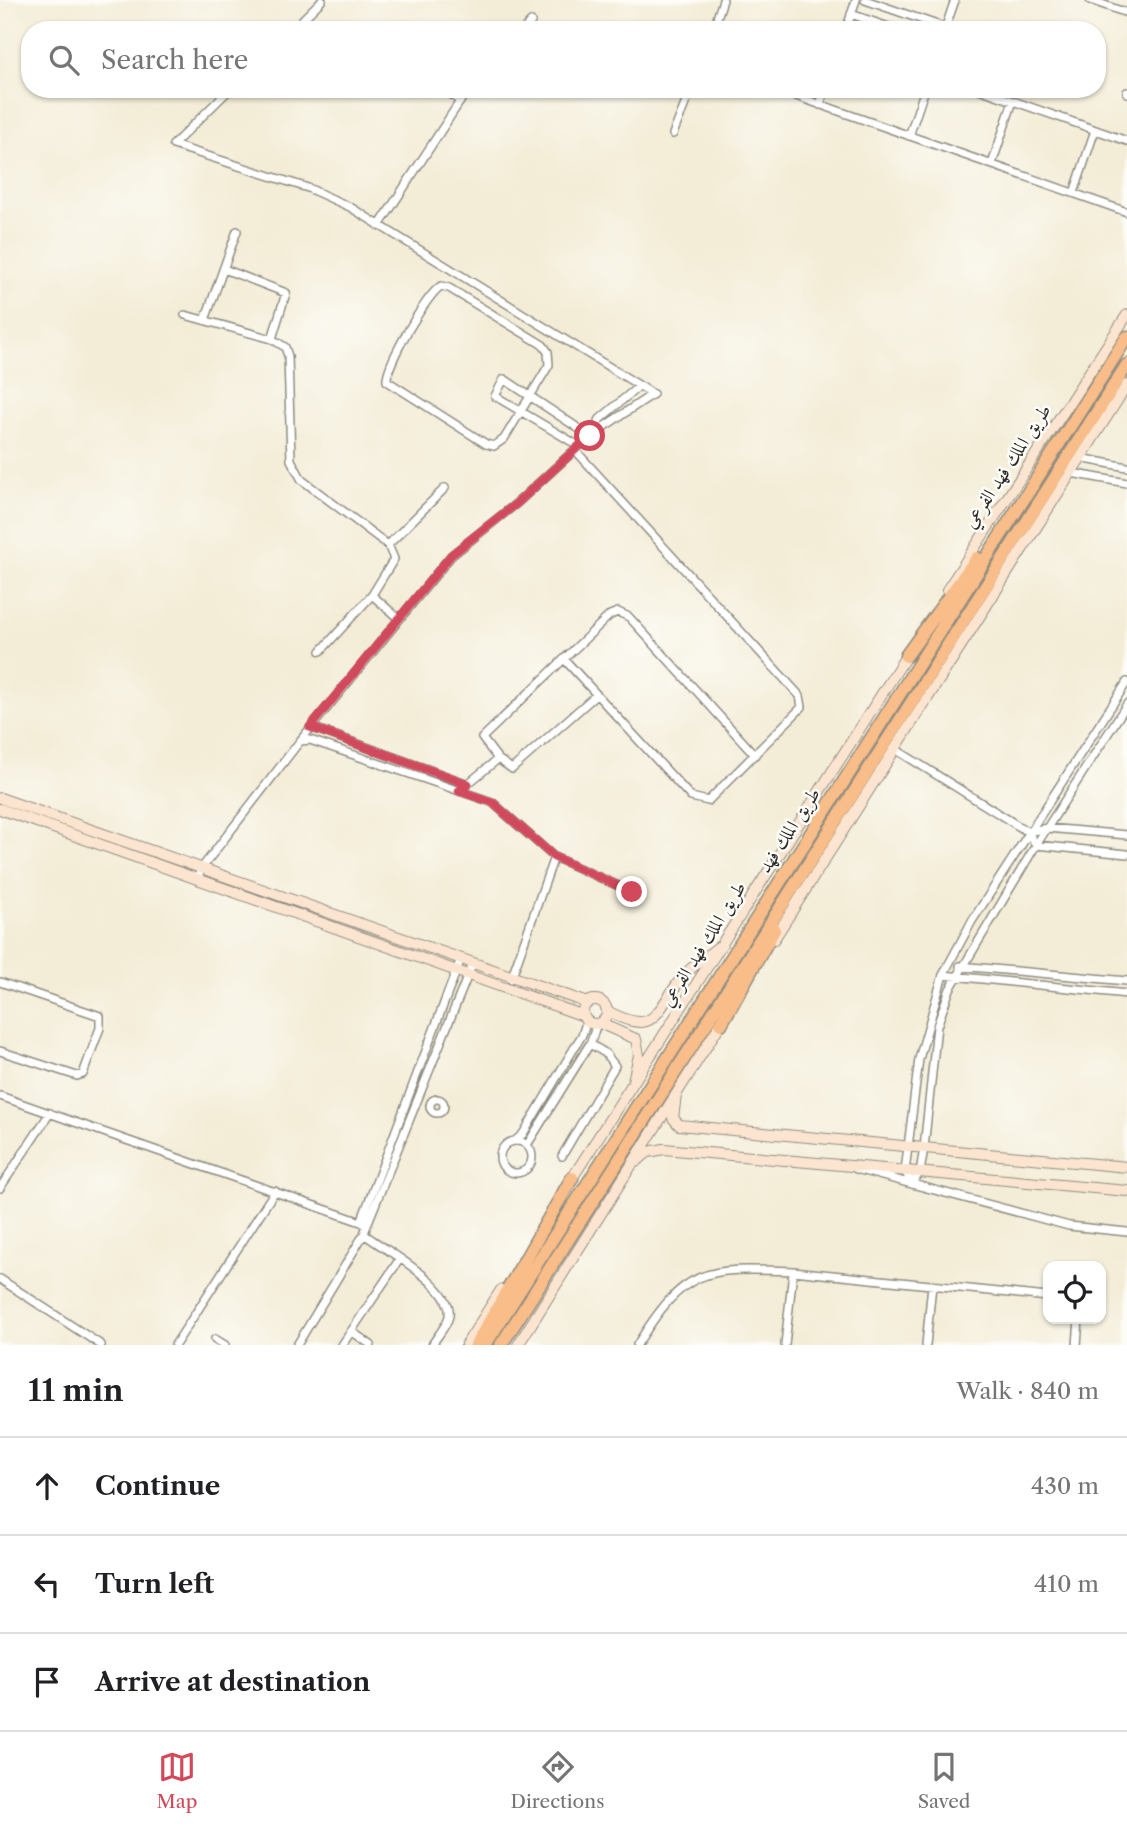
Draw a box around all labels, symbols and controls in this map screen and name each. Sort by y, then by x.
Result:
search box [21,21,1106,98]
icon: search [45,41,83,79]
text: Search here [101,44,248,76]
street label: طريق الملك فهد الفرعي [958,400,1059,535]
route start [574,420,605,451]
street label: طريق الملك فهد [753,783,826,877]
route end [616,876,647,907]
street label: طريق الملك فهد الفرعي [655,877,754,1013]
map controls [1043,1261,1106,1324]
button: locate [1043,1261,1106,1324]
text: 11 min [28,1372,124,1409]
text: Walk · 840 m [956,1377,1099,1405]
icon: ahead [28,1467,66,1505]
text: Continue [95,1470,220,1502]
text: 430 m [1031,1472,1099,1500]
icon: left [28,1565,66,1603]
text: Turn left [95,1568,214,1600]
text: 410 m [1034,1570,1099,1598]
icon: arrive [28,1663,66,1701]
text: Arrive at destination [95,1666,370,1698]
tab: Map [157,1748,197,1813]
tab: Directions [511,1748,604,1813]
tab: Saved [918,1748,970,1813]

